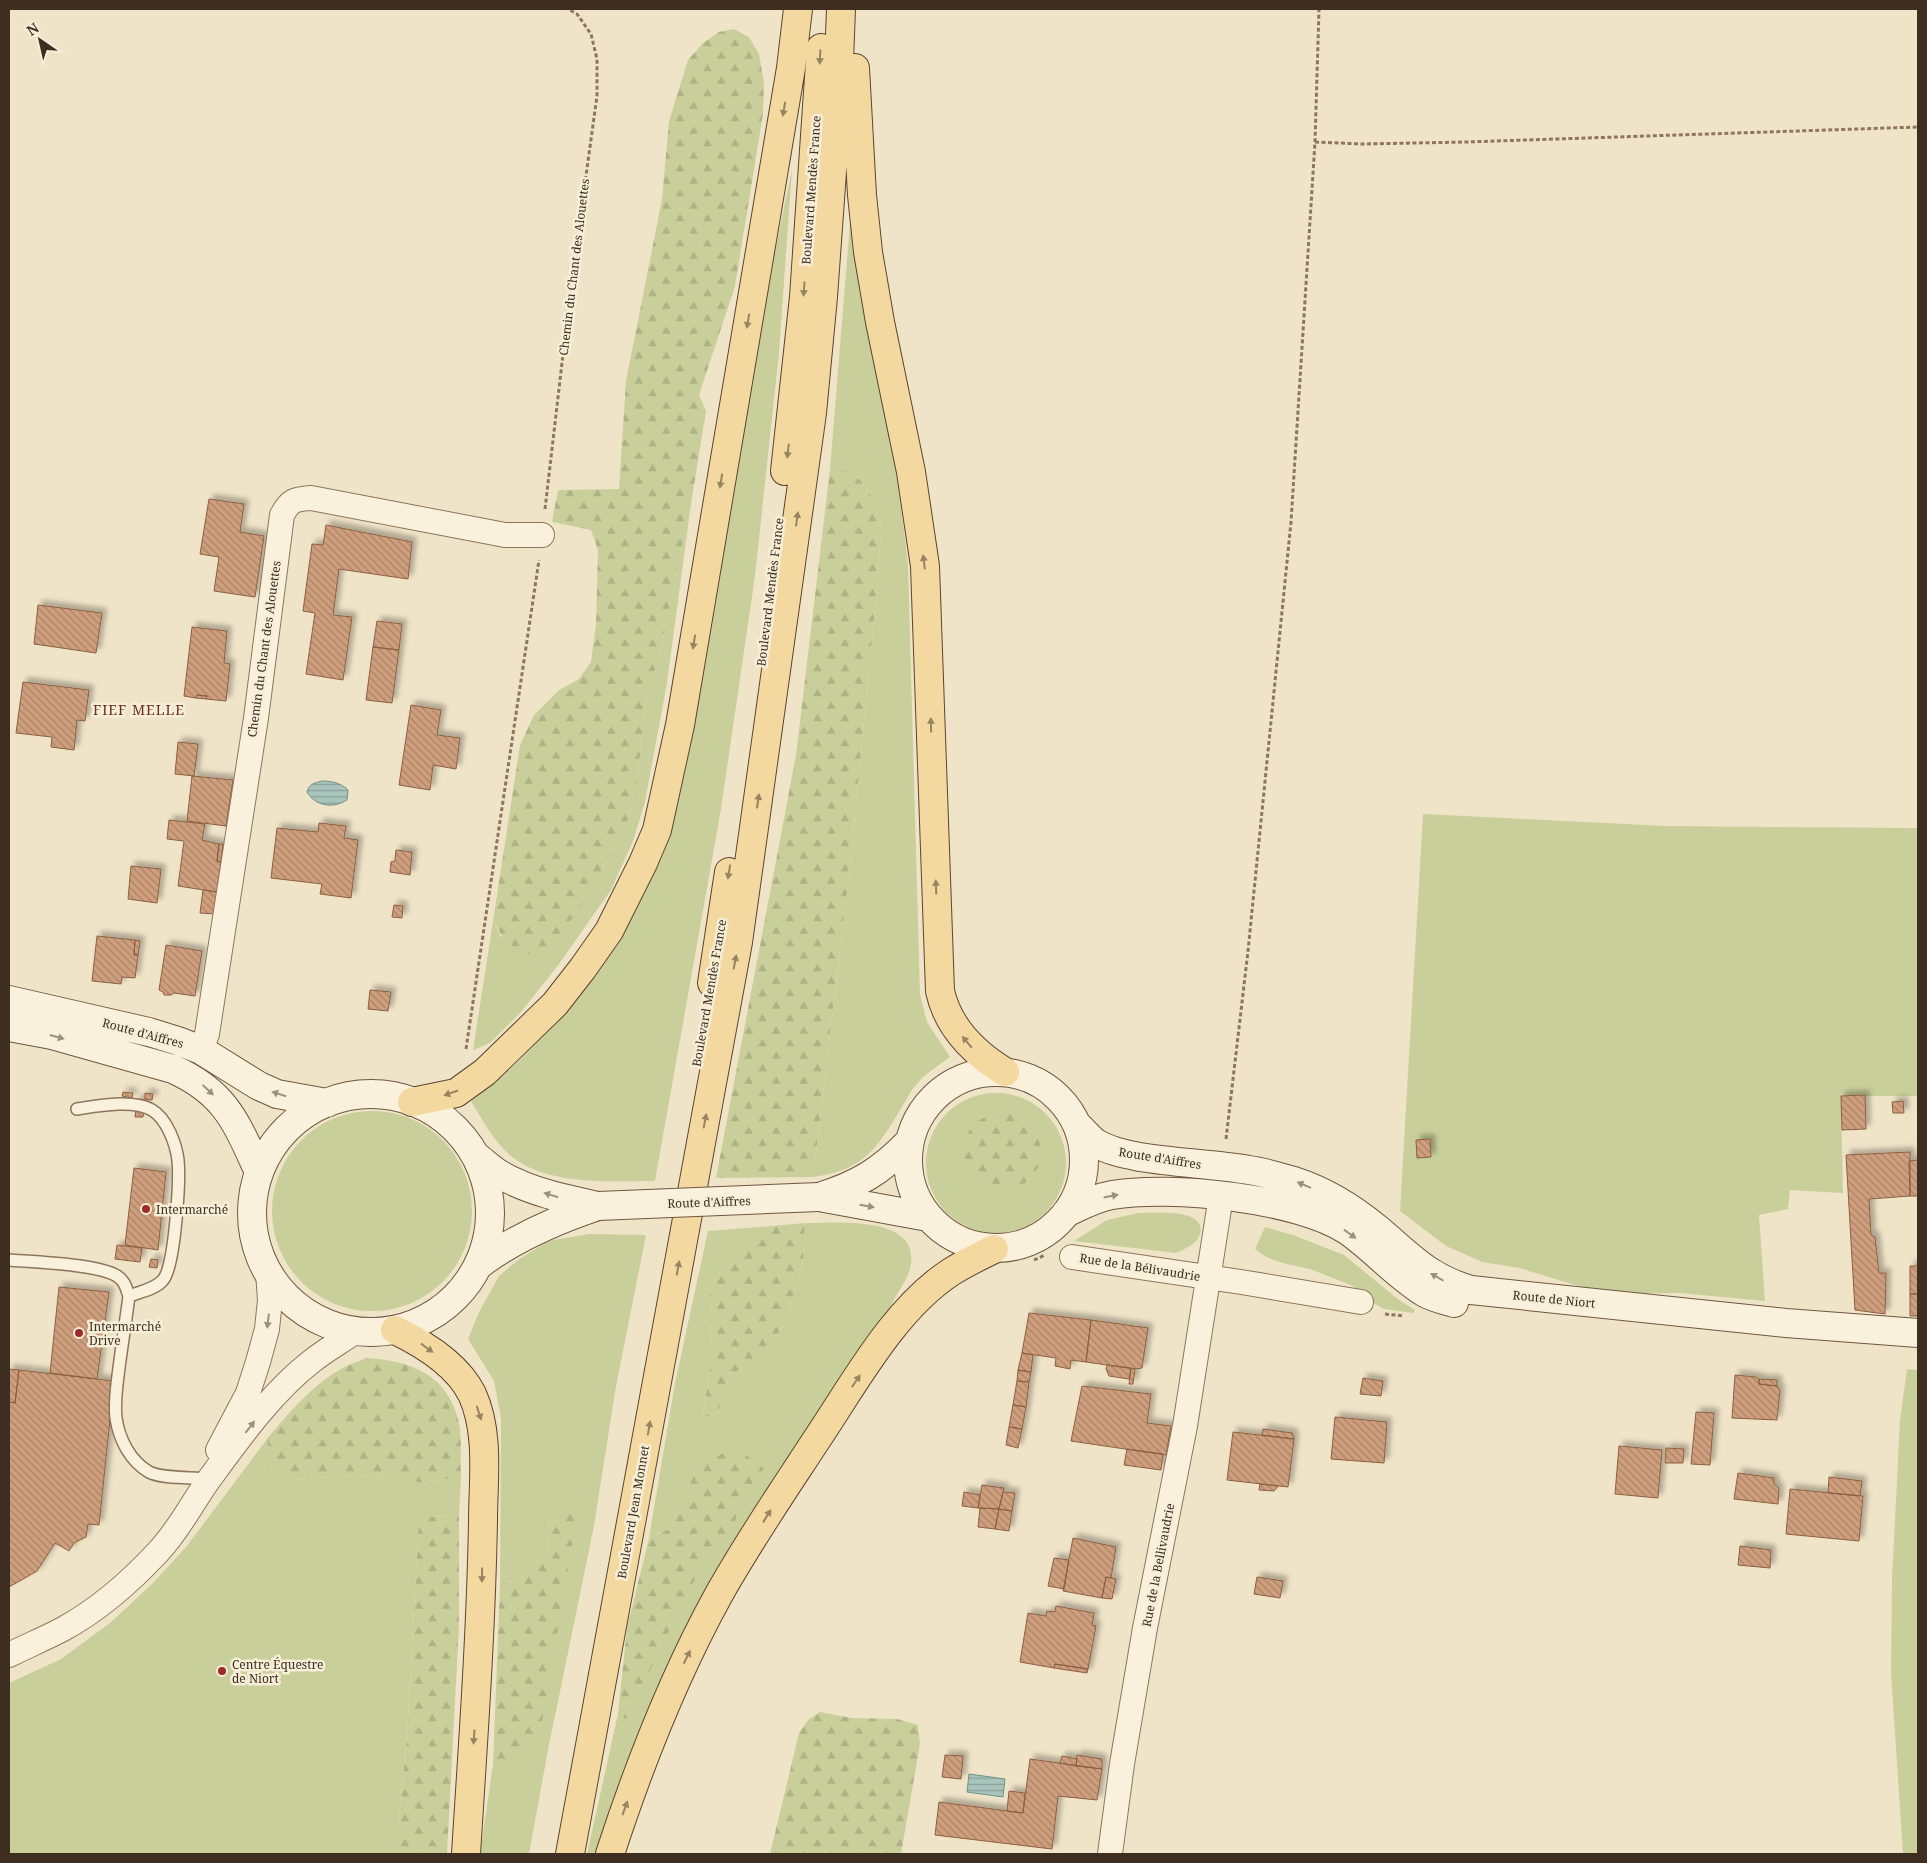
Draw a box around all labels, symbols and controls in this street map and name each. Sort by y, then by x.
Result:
north arrow [15,15,65,65]
text: N [23,18,42,40]
one-way arrow [816,50,824,66]
one-way arrow [780,101,788,117]
street label: Boulevard Mendès France [797,115,825,265]
street label: Chemin du Chant des Alouettes [555,178,593,356]
one-way arrow [800,282,808,298]
one-way arrow [743,313,751,329]
one-way arrow [784,443,792,459]
one-way arrow [716,474,724,490]
one-way arrow [794,510,802,526]
street label: Boulevard Mendès France [752,517,788,667]
one-way arrow [920,554,928,570]
street label: Chemin du Chant des Alouettes [243,560,285,738]
one-way arrow [690,634,698,650]
district label: FIEF MELLE [93,700,185,719]
one-way arrow [926,716,934,732]
one-way arrow [754,793,762,809]
one-way arrow [725,864,733,880]
one-way arrow [931,879,939,895]
street label: Boulevard Mendès France [688,918,730,1068]
one-way arrow [731,953,739,969]
street label: Route d'Aiffres [100,1014,186,1052]
one-way arrow [49,1033,64,1041]
one-way arrow [961,1036,972,1049]
one-way arrow [202,1084,214,1096]
one-way arrow [443,1089,458,1097]
one-way arrow [271,1090,286,1097]
one-way arrow [701,1113,709,1129]
street label: Route d'Aiffres [1117,1143,1203,1173]
one-way arrow [1297,1181,1311,1189]
one-way arrow [543,1190,558,1198]
street label: Route d'Aiffres [667,1192,751,1212]
one-way arrow [1104,1192,1119,1200]
place label: Intermarché [156,1201,228,1218]
marker: Intermarché [140,1203,152,1215]
one-way arrow [859,1203,875,1211]
one-way arrow [1343,1229,1357,1239]
street label: Rue de la Bélivaudrie [1078,1249,1202,1285]
one-way arrow [674,1259,682,1275]
one-way arrow [1430,1272,1443,1281]
street label: Route de Niort [1512,1286,1596,1312]
one-way arrow [264,1313,272,1329]
place label: Intermarché Drive [89,1318,161,1349]
marker: Intermarché Drive [73,1327,85,1339]
one-way arrow [420,1342,433,1353]
one-way arrow [851,1374,861,1387]
one-way arrow [475,1406,483,1421]
one-way arrow [645,1419,653,1435]
one-way arrow [244,1420,255,1433]
street label: Boulevard Jean Monnet [613,1444,653,1580]
street label: Rue de la Bellivaudrie [1138,1502,1178,1628]
one-way arrow [762,1509,771,1523]
one-way arrow [478,1567,486,1583]
one-way arrow [682,1650,691,1665]
place label: Centre Équestre de Niort [232,1656,324,1687]
marker: Centre Équestre de Niort [216,1665,228,1677]
one-way arrow [469,1729,477,1745]
one-way arrow [622,1800,630,1815]

